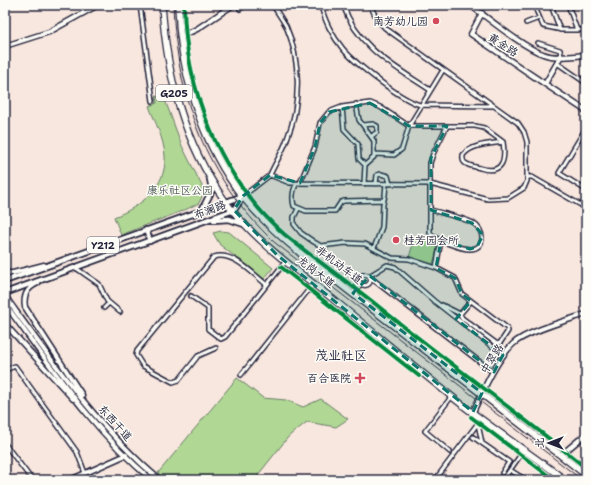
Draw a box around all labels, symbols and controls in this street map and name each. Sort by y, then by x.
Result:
place label: 南芳幼儿园 [373,14,428,29]
marker: 南芳幼儿园 [431,16,441,26]
street label: 黄金路 [485,30,521,60]
road number: G205 [156,85,192,101]
park label: 康乐社区公园 [147,183,213,198]
street label: 布澜路 [192,197,228,223]
place label: 桂芳园会所 [404,233,459,248]
marker: 桂芳园会所 [391,235,401,245]
road number: Y212 [87,237,119,253]
street label: 非机动车道 [313,242,365,288]
street label: 龙岗大道 [294,253,338,291]
street label: 中翠路 [477,341,507,377]
district label: 茂业社区 [315,347,367,364]
place label: 百合医院 [307,371,351,386]
marker: 百合医院 [354,372,366,384]
street label: 东西干道 [95,402,135,444]
north arrow [529,423,569,463]
text: 北 [532,438,547,449]

